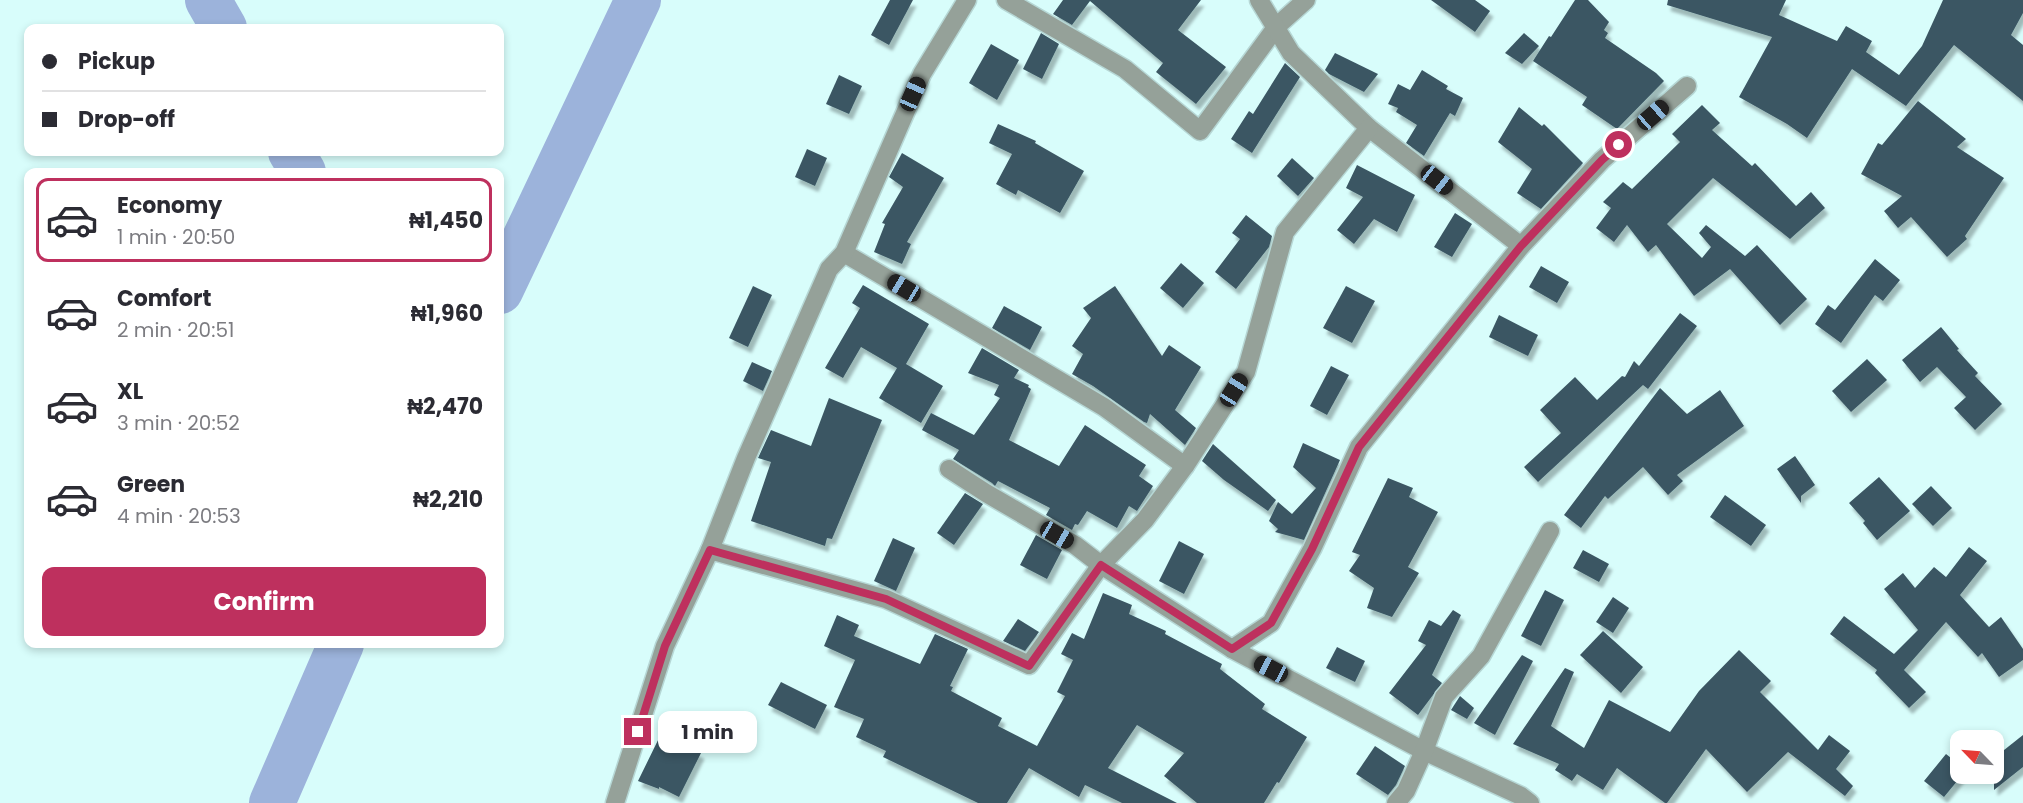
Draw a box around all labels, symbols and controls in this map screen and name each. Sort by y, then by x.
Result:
text: Pickup [78,46,155,77]
car [897,74,929,114]
car [1634,96,1672,134]
text: Drop-off [78,104,175,135]
route start [1605,131,1632,158]
car [1417,162,1457,198]
text: Economy [117,190,222,221]
icon: car [45,193,99,247]
text: ₦1,450 [409,205,483,236]
text: 1 min · 20:50 [117,223,235,251]
car [884,271,924,305]
text: Comfort [117,283,211,314]
icon: car [45,286,99,340]
text: ₦1,960 [411,298,483,329]
text: 2 min · 20:51 [117,316,234,344]
car [1217,370,1251,410]
text: XL [117,376,143,407]
icon: car [45,379,99,433]
text: ₦2,470 [407,391,483,422]
text: 3 min · 20:52 [117,409,240,437]
text: Green [117,469,185,500]
icon: car [45,472,99,526]
text: ₦2,210 [413,484,483,515]
text: 4 min · 20:53 [117,502,241,530]
car [1037,518,1077,552]
button: Confirm [42,567,486,636]
car [1251,653,1291,685]
callout: 1 min [659,711,758,753]
route end [624,718,651,745]
text: 1 min [681,718,734,746]
north arrow [1950,730,2004,784]
map controls [1950,730,2004,784]

